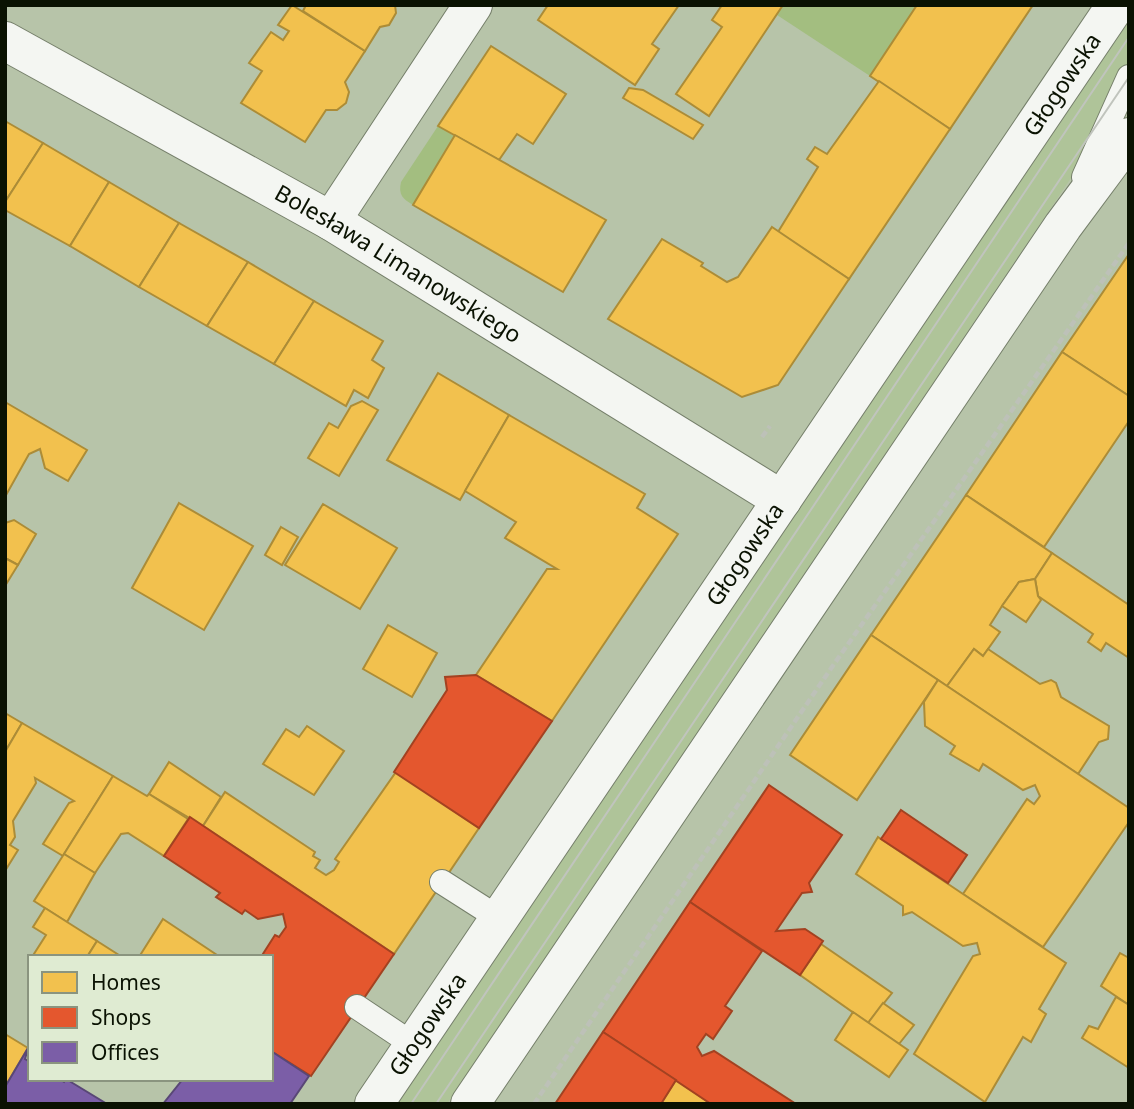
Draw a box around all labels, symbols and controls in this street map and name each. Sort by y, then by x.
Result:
street label: Głogowska [1015,26,1108,142]
street label: Bolesława Limanowskiego [269,176,528,350]
street label: Głogowska [698,496,791,612]
legend [28,955,273,1081]
street label: Głogowska [380,966,473,1082]
text: Homes [91,968,161,996]
text: Shops [91,1003,151,1031]
text: Offices [91,1038,159,1066]

